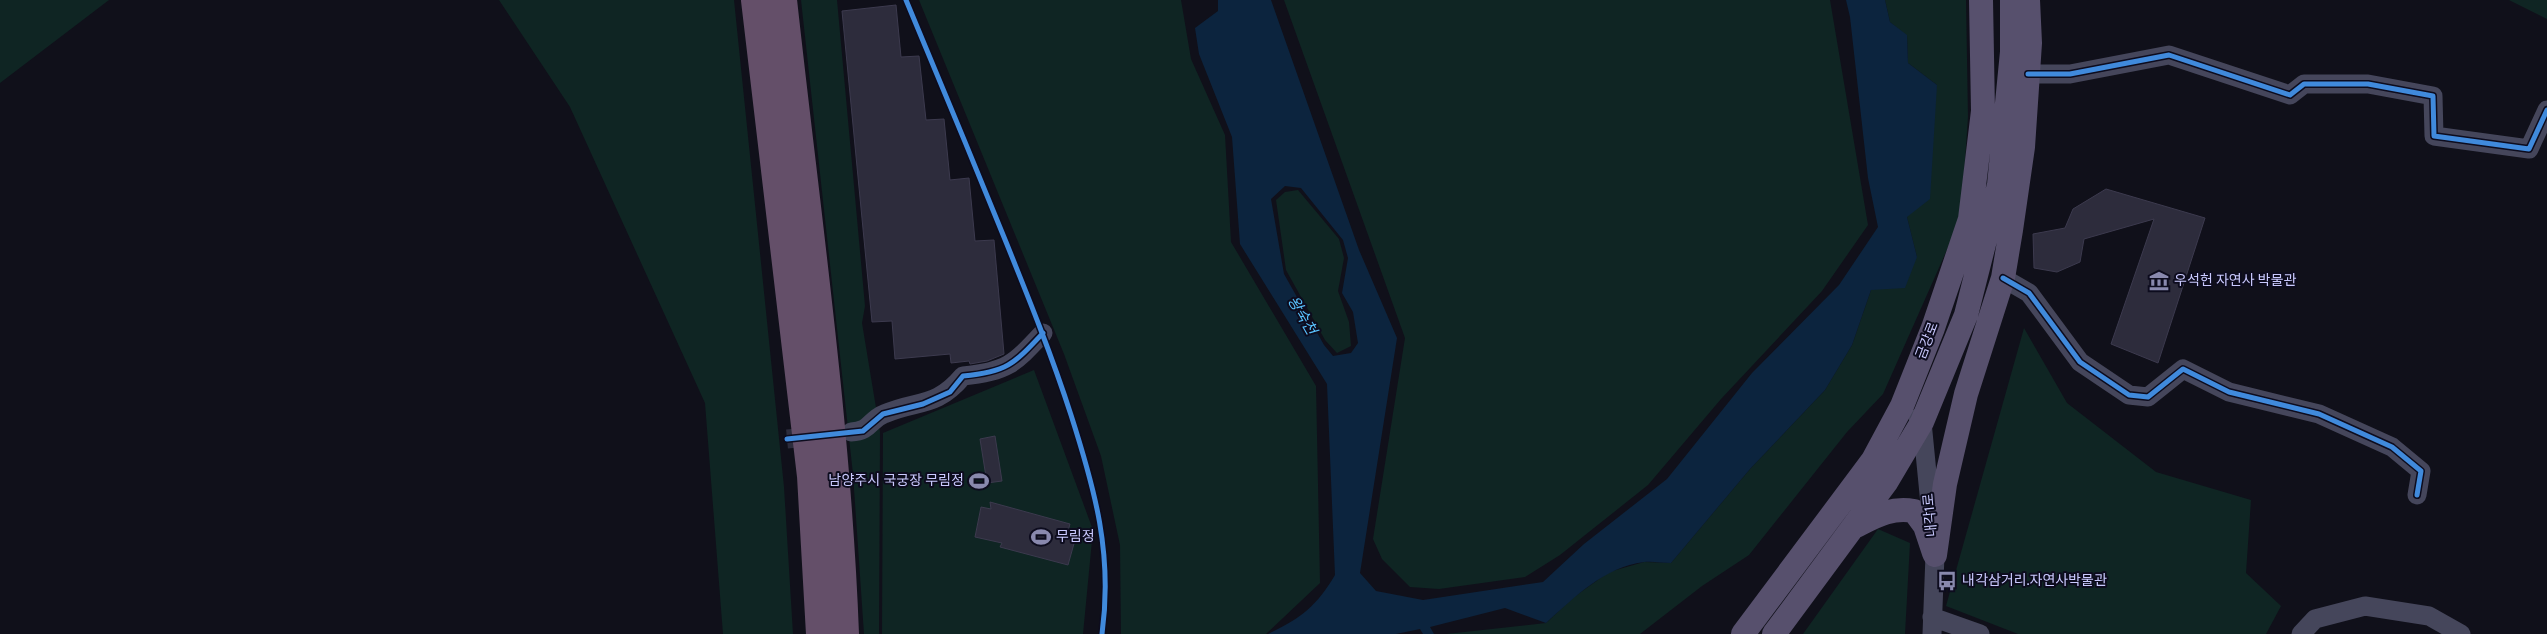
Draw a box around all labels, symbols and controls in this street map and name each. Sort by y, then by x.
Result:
museum icon: 우석헌 자연사 박물관 [2148,270,2170,292]
place label: 우석헌 자연사 박물관 [2174,272,2297,290]
water label: 왕숙천 [1282,293,1321,341]
street label: 금강로 [1913,320,1943,362]
sports icon: 남양주시 국궁장 무림정 [968,470,990,492]
place label: 남양주시 국궁장 무림정 [829,473,964,490]
street label: 내각1로 [1921,492,1941,538]
sports icon: 무림정 [1030,526,1052,548]
place label: 무림정 [1056,529,1095,546]
bus stop icon: 내각삼거리.자연사박물관 [1936,570,1958,592]
place label: 내각삼거리.자연사박물관 [1962,573,2107,590]

